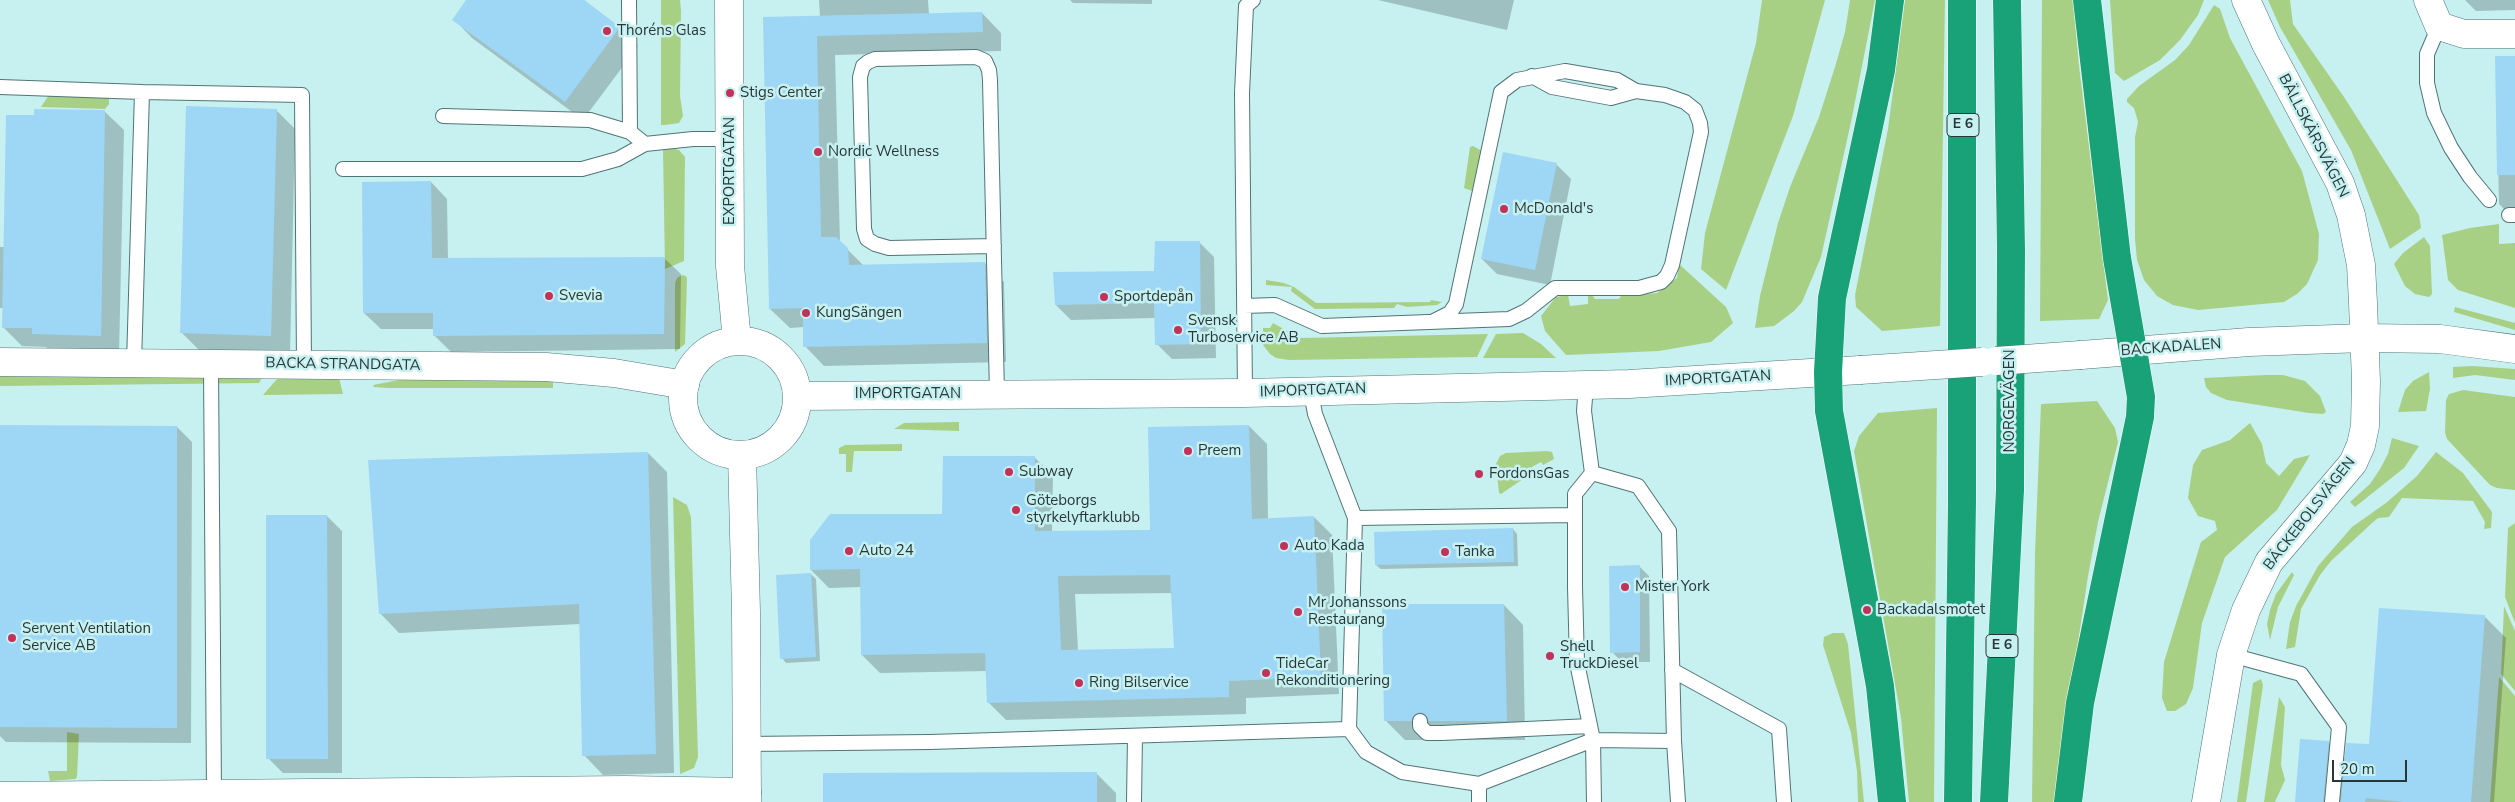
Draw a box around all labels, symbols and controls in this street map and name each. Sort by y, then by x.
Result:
place label: Thoréns Glas [617,22,706,40]
marker: Thoréns Glas [601,25,613,37]
street label: BÄLLSKÄRSVÄGEN [2274,71,2352,201]
place label: Stigs Center [740,84,822,102]
marker: Stigs Center [724,87,736,99]
road number: E 6 [1947,114,1979,136]
street label: EXPORTGATAN [721,117,739,225]
place label: Nordic Wellness [828,143,939,161]
marker: Nordic Wellness [812,146,824,158]
place label: McDonald's [1514,200,1593,218]
marker: McDonald's [1498,203,1510,215]
place label: Svevia [559,287,603,305]
place label: Sportdepån [1114,288,1193,306]
marker: Svevia [543,290,555,302]
marker: Sportdepån [1098,291,1110,303]
place label: KungSängen [816,304,902,322]
marker: KungSängen [800,307,812,319]
place label: Svensk Turboservice AB [1188,312,1299,347]
marker: Svensk Turboservice AB [1172,324,1184,336]
street label: BACKADALEN [2120,336,2222,360]
street label: NORGEVÄGEN [2001,349,2019,453]
street label: BACKA STRANDGATA [265,355,421,375]
street label: IMPORTGATAN [1664,367,1772,391]
street label: IMPORTGATAN [1260,380,1366,402]
street label: IMPORTGATAN [855,385,961,403]
place label: Preem [1198,442,1241,460]
marker: Preem [1182,445,1194,457]
street label: BÄCKEBOLSVÄGEN [2260,454,2360,574]
place label: Subway [1019,463,1073,481]
place label: FordonsGas [1489,465,1569,483]
marker: Subway [1003,466,1015,478]
marker: FordonsGas [1473,468,1485,480]
place label: Göteborgs styrkelyftarklubb [1026,492,1140,527]
marker: Göteborgs styrkelyftarklubb [1010,504,1022,516]
place label: Auto Kada [1294,537,1365,555]
marker: Auto Kada [1278,540,1290,552]
place label: Auto 24 [859,542,914,560]
place label: Tanka [1455,543,1495,561]
marker: Auto 24 [843,545,855,557]
marker: Tanka [1439,546,1451,558]
place label: Mister York [1635,578,1710,596]
marker: Mister York [1619,581,1631,593]
place label: Mr Johanssons Restaurang [1308,594,1407,629]
place label: Backadalsmotet [1877,601,1985,619]
marker: Backadalsmotet [1861,604,1873,616]
marker: Mr Johanssons Restaurang [1292,606,1304,618]
place label: Servent Ventilation Service AB [22,620,151,655]
marker: Servent Ventilation Service AB [6,632,18,644]
road number: E 6 [1986,634,2018,658]
place label: Shell TruckDiesel [1560,638,1638,673]
marker: Shell TruckDiesel [1544,650,1556,662]
place label: TideCar Rekonditionering [1276,655,1390,690]
marker: TideCar Rekonditionering [1260,667,1272,679]
place label: Ring Bilservice [1089,674,1189,692]
marker: Ring Bilservice [1073,677,1085,689]
scale bar [2335,750,2410,782]
text: 20 m [2340,759,2375,779]

